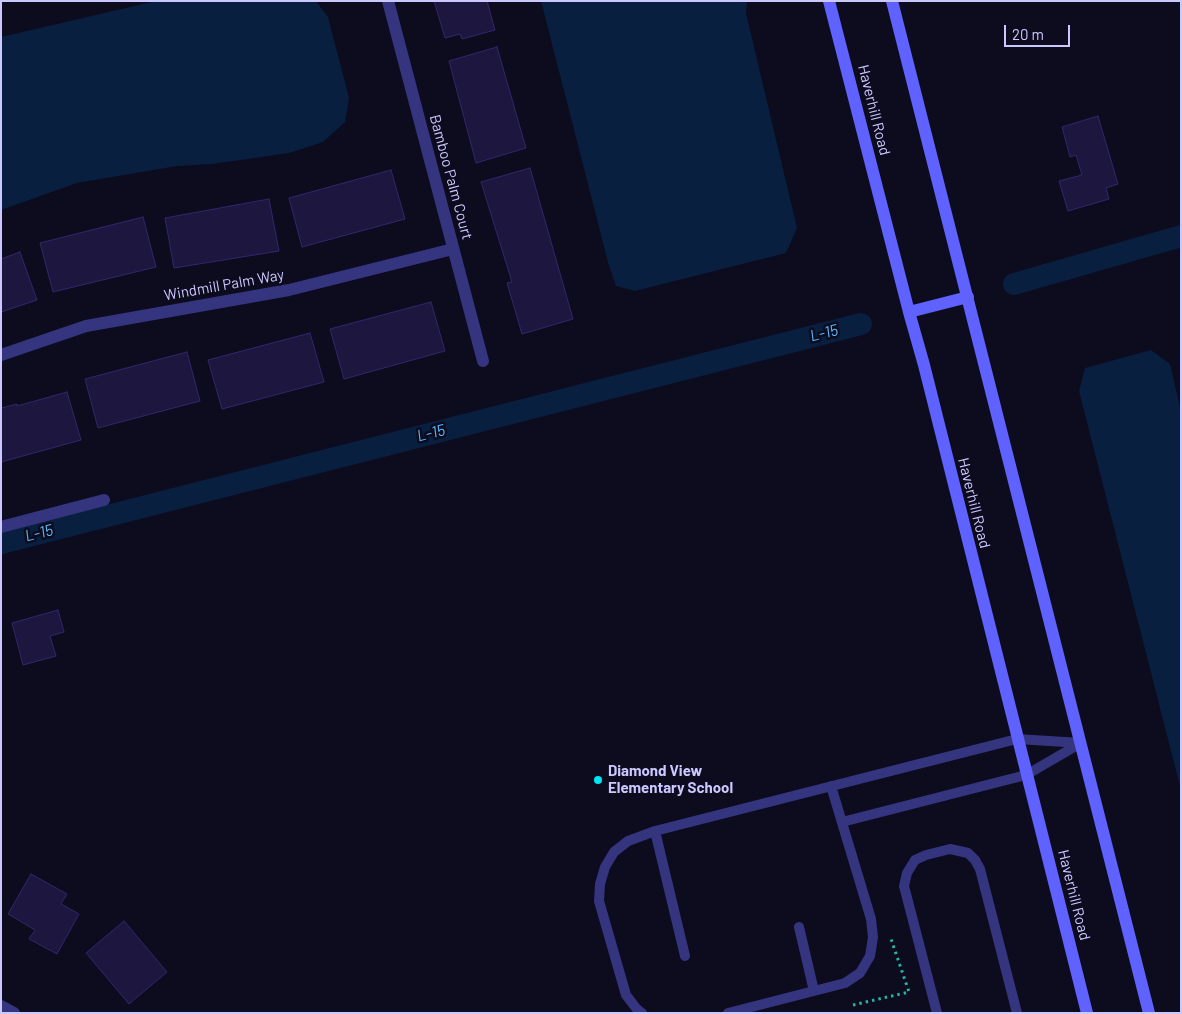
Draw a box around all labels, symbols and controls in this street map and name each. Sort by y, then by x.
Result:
scale bar [1007,15,1073,47]
text: 20 m [1012,25,1044,43]
street label: Haverhill Road [854,63,894,157]
street label: Bamboo Palm Court [426,113,476,241]
street label: Windmill Palm Way [163,266,285,304]
water label: L-15 [808,320,840,346]
water label: L-15 [415,420,447,446]
street label: Haverhill Road [954,456,994,550]
water label: L-15 [23,520,55,546]
place label: Diamond View Elementary School [608,762,733,797]
marker: Diamond View Elementary School [592,774,604,786]
street label: Haverhill Road [1054,848,1094,942]

